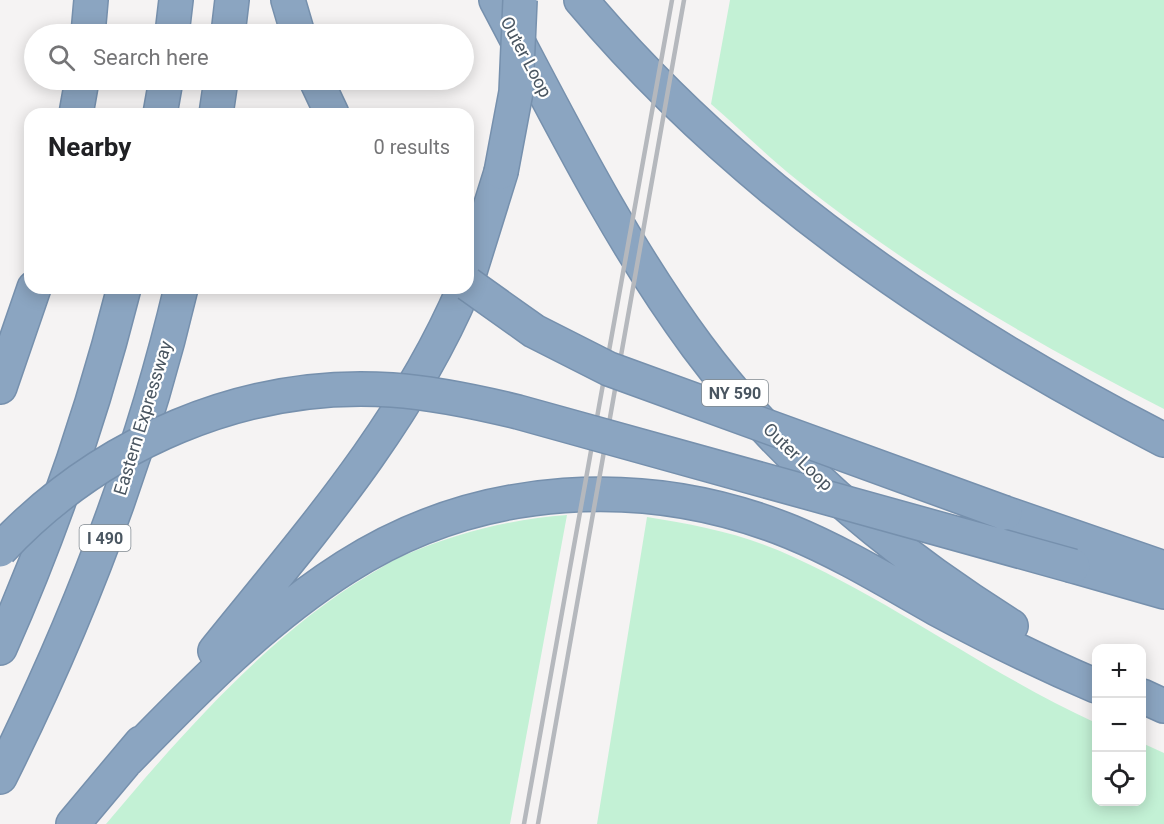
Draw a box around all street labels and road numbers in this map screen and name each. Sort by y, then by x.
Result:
street label: Outer Loop [496,13,557,101]
street label: Eastern Expressway [109,338,176,498]
road number: NY 590 [702,380,768,406]
street label: Outer Loop [759,418,838,495]
road number: I 490 [80,525,130,551]

